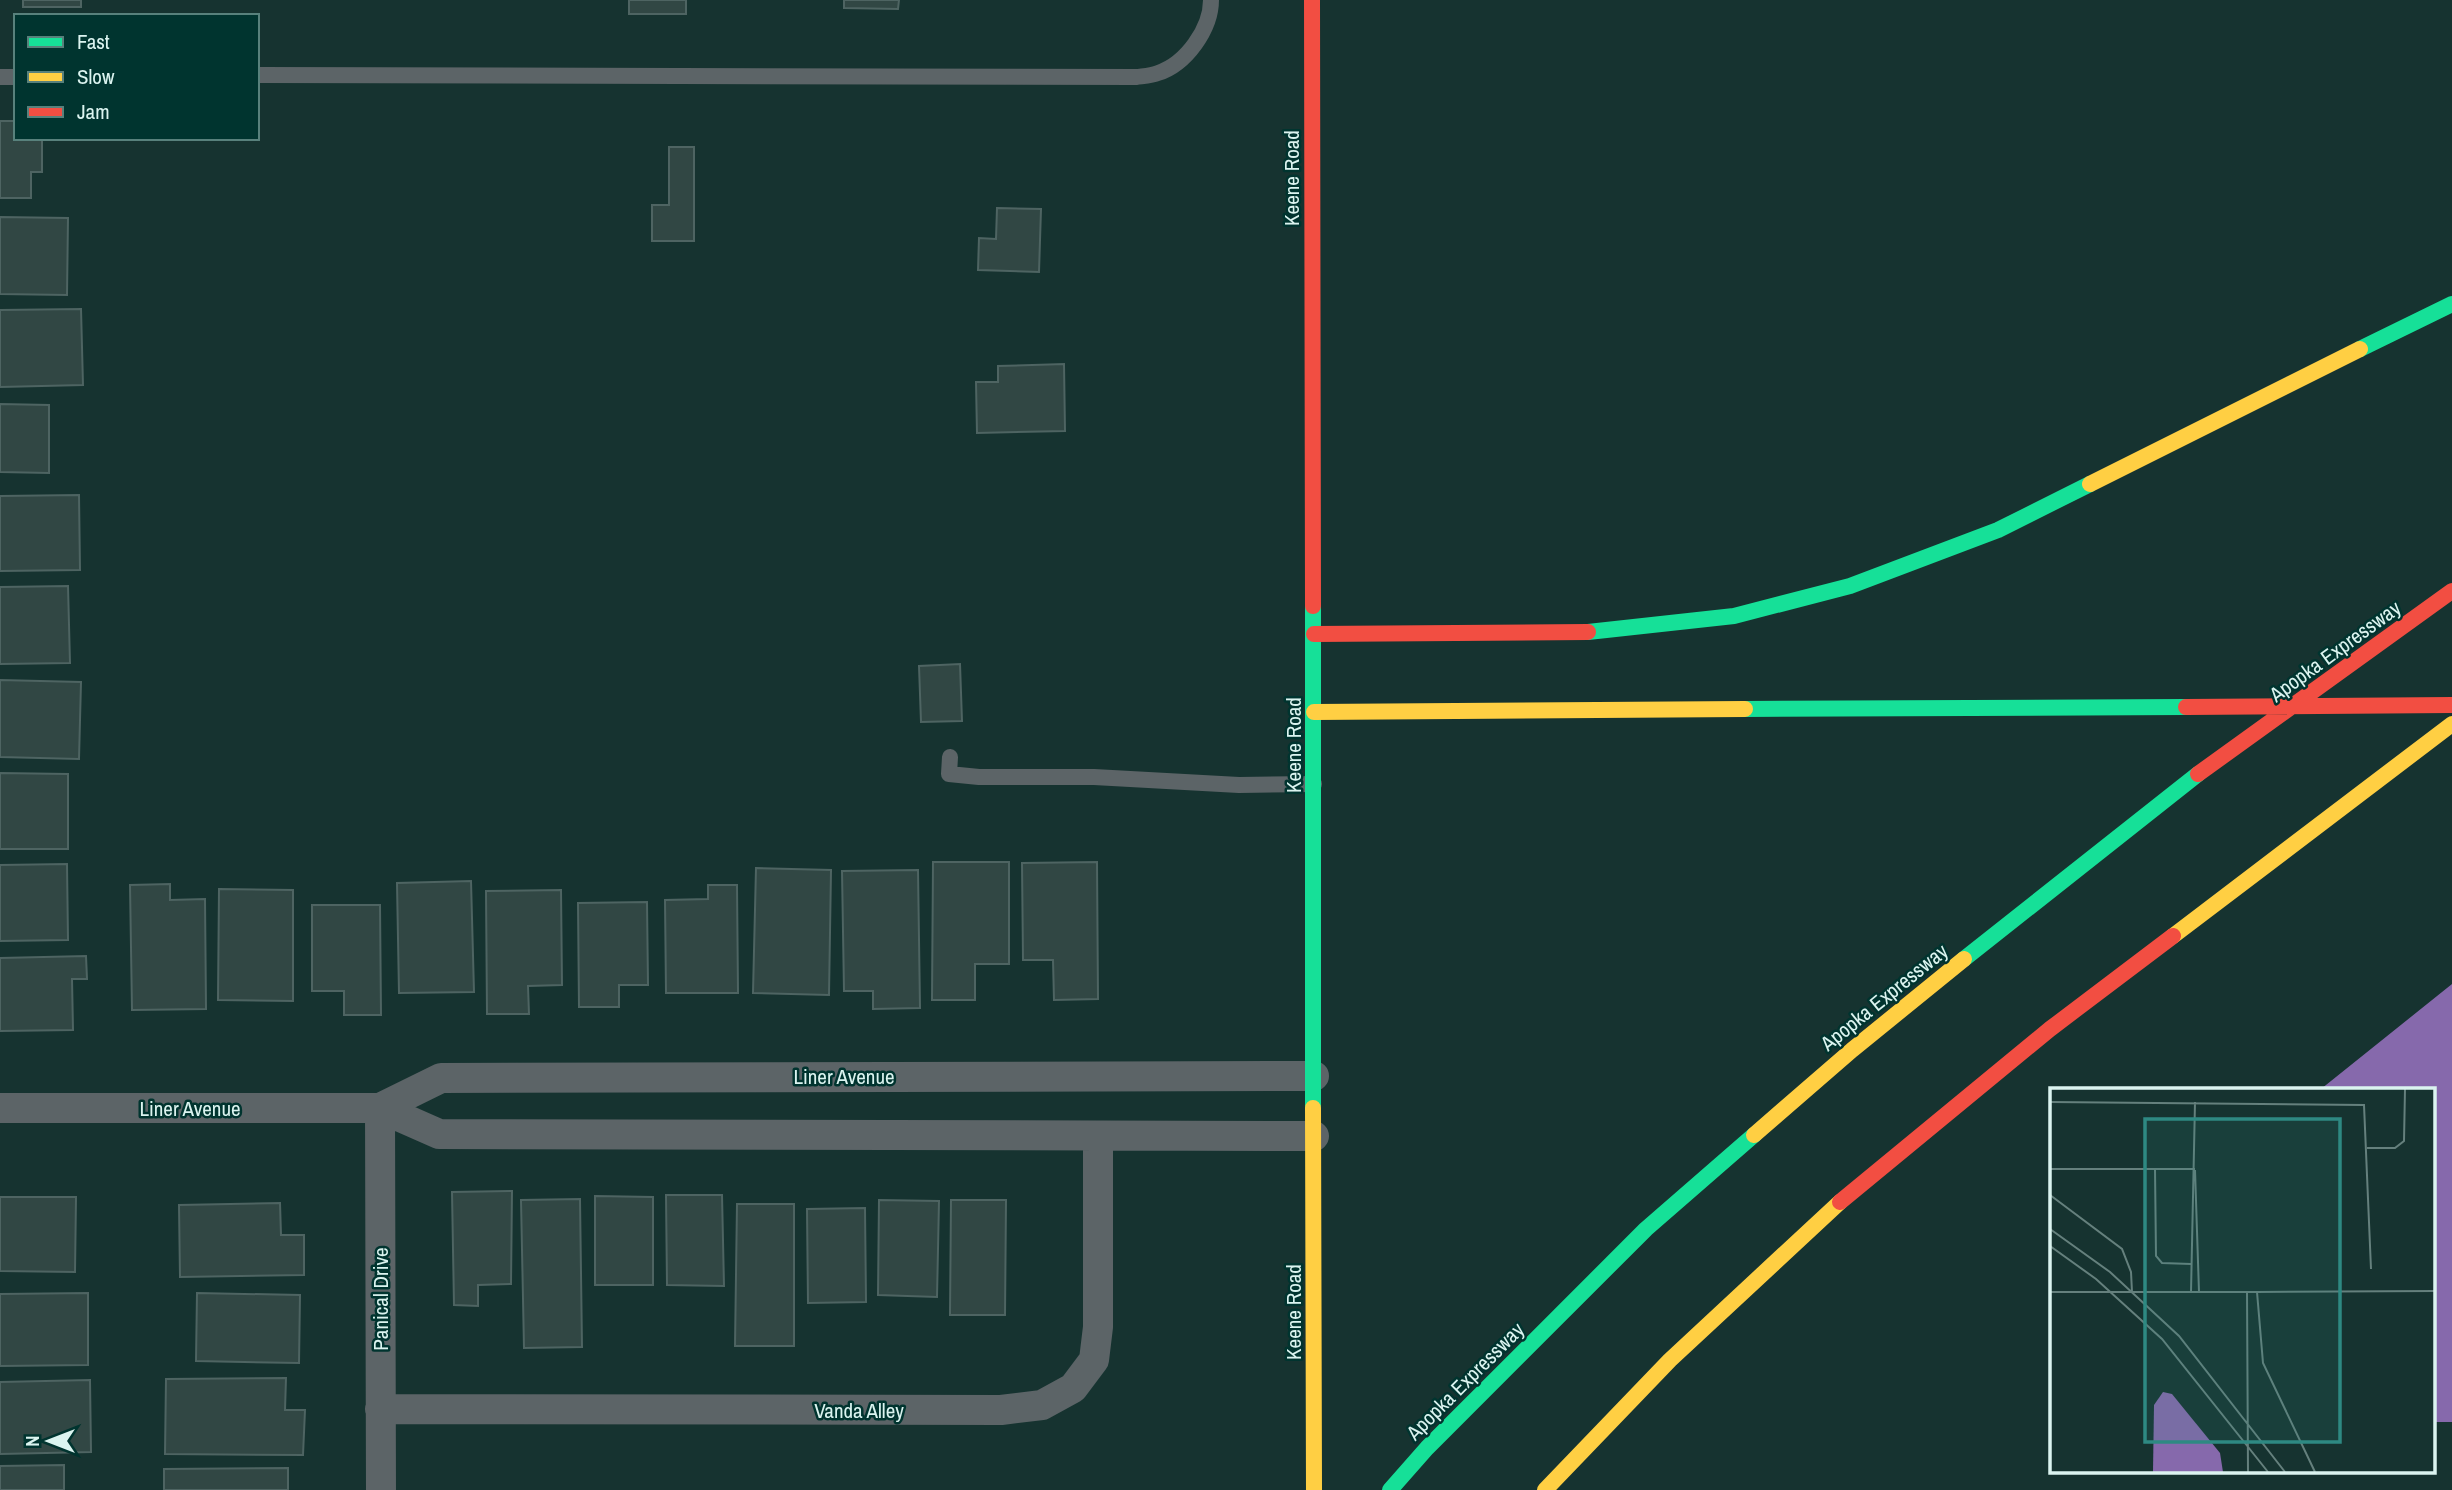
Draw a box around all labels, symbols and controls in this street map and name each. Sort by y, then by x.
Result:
legend [14,14,259,140]
text: Fast [77,27,110,56]
text: Slow [77,62,115,91]
text: Jam [77,97,110,126]
street label: Keene Road [1277,130,1306,226]
street label: Apopka Expressway [2263,593,2407,709]
street label: Keene Road [1279,697,1308,793]
street label: Apopka Expressway [1813,936,1954,1058]
street label: Liner Avenue [793,1062,895,1091]
inset map [2050,1088,2434,1472]
street label: Liner Avenue [139,1094,241,1123]
street label: Panical Drive [366,1247,395,1351]
street label: Keene Road [1279,1264,1308,1360]
street label: Apopka Expressway [1399,1315,1531,1447]
street label: Vanda Alley [814,1396,904,1425]
north arrow [14,1406,84,1476]
text: N [19,1435,45,1447]

